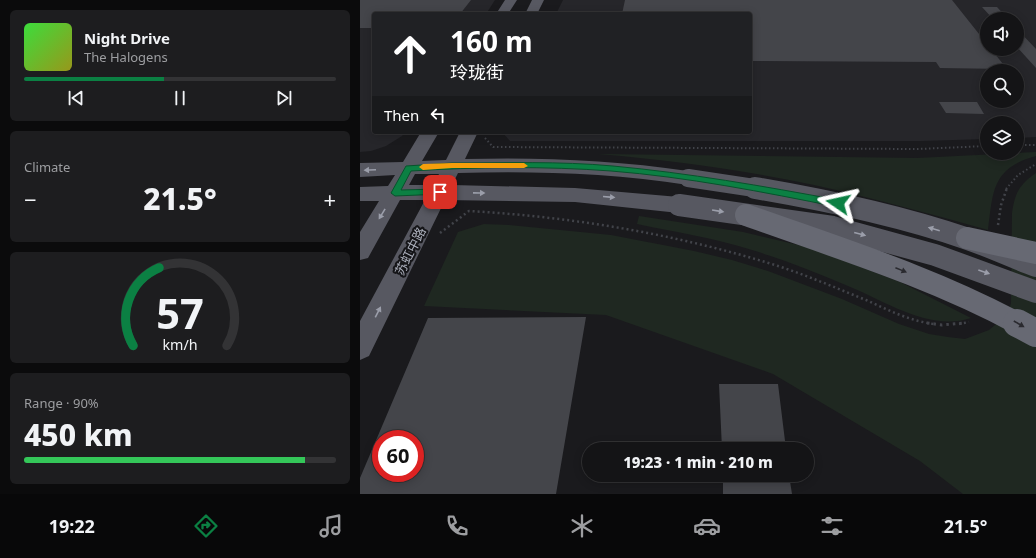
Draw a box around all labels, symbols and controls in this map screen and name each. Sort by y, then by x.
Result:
map controls [980,12,1024,160]
button: sound [980,12,1024,56]
text: 160 m [450,22,533,60]
text: Night Drive [84,28,170,48]
icon: ahead [384,28,436,80]
text: The Halogens [84,48,168,66]
text: 玲珑街 [450,60,504,84]
button: search [980,64,1024,108]
icon: previous [65,87,87,109]
icon: pause [169,87,191,109]
icon: next [273,87,295,109]
icon: left [427,104,449,126]
text: Then [384,105,419,125]
button: layers [980,116,1024,160]
text: Climate [24,158,70,176]
one-way arrow [364,166,376,173]
pin [423,175,457,209]
text: 21.5° [143,178,217,219]
icon: arrive [429,181,451,203]
position arrow [817,182,859,224]
text: − [24,184,37,214]
text: + [323,184,336,214]
one-way arrow [473,190,486,196]
one-way arrow [603,194,615,200]
one-way arrow [379,208,386,220]
one-way arrow [712,208,724,214]
street label: 苏虹中路 [390,224,430,278]
one-way arrow [928,226,940,232]
one-way arrow [854,231,866,237]
one-way arrow [896,268,908,274]
one-way arrow [978,270,990,276]
text: 57 [156,284,204,340]
one-way arrow [375,307,381,318]
one-way arrow [1014,320,1025,327]
text: km/h [162,334,198,353]
text: Range · 90% [24,394,99,412]
text: 450 km [24,414,133,455]
speed limit sign: 60 [372,430,424,482]
text: 19:23 · 1 min · 210 m [623,452,773,472]
icon: directions [192,512,220,540]
icon: music [317,512,345,540]
icon: phone [443,512,471,540]
icon: climate [568,512,596,540]
icon: car [693,512,721,540]
icon: filters [818,512,846,540]
text: 19:22 [49,514,95,538]
text: 21.5° [944,514,987,538]

